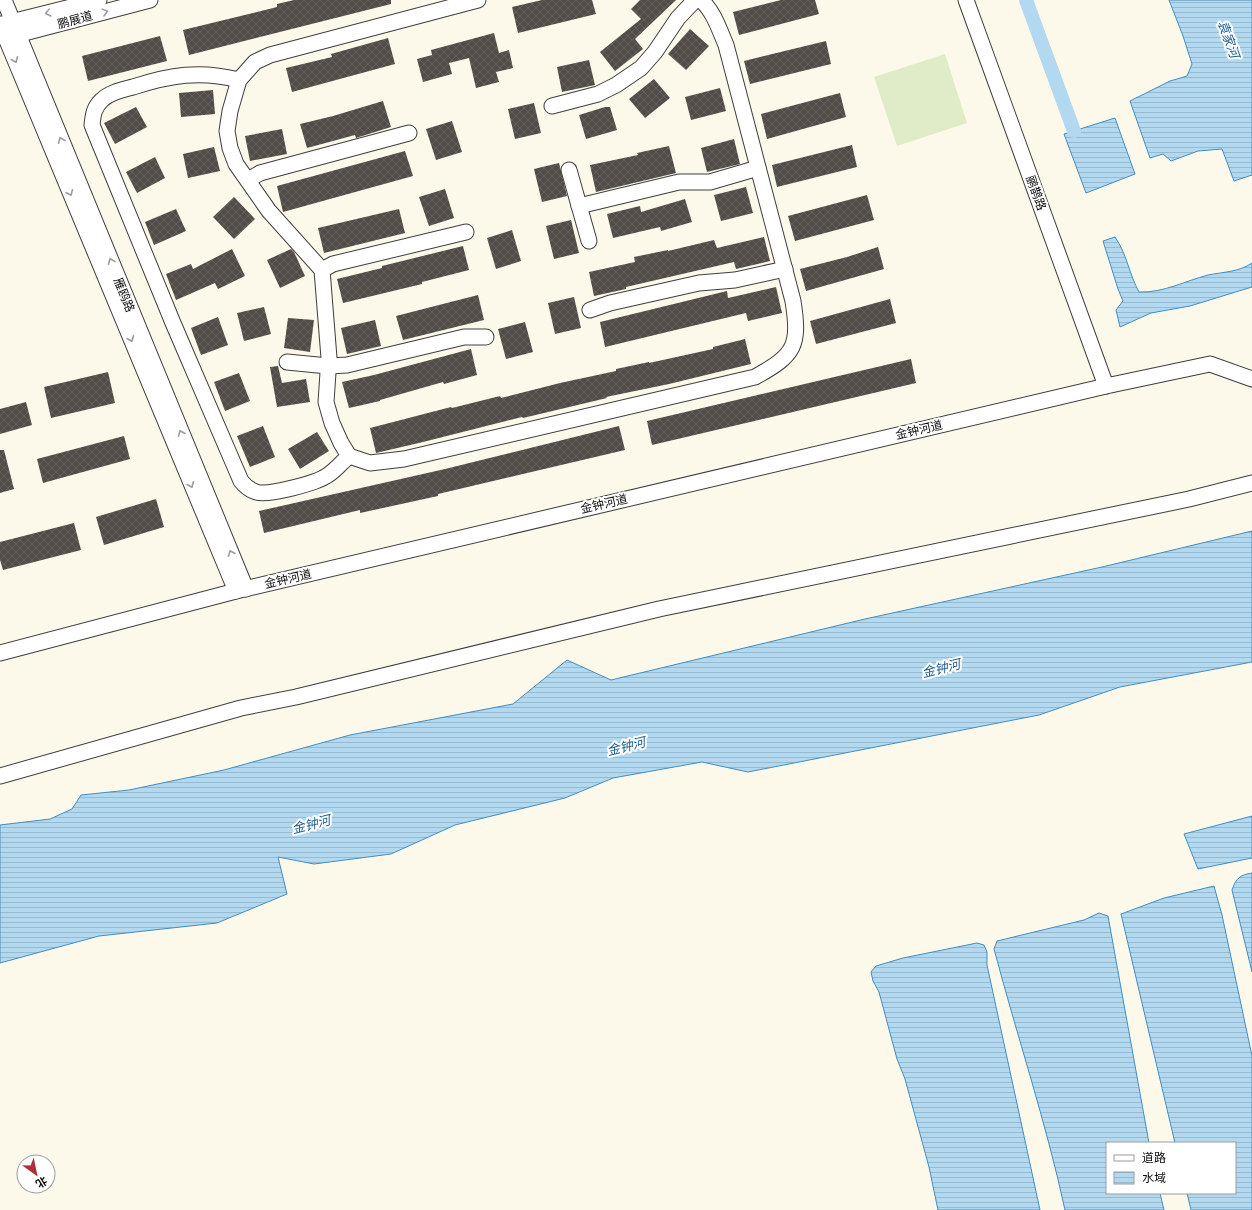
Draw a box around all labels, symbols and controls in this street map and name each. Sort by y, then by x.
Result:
street label: 鹏展道 [55,7,94,31]
one-way arrow [45,8,52,17]
one-way arrow [102,8,109,16]
water label: 袁家河 [1215,18,1245,63]
one-way arrow [10,55,18,63]
one-way arrow [58,137,66,145]
street label: 鹂鹊路 [1023,173,1051,212]
one-way arrow [65,188,73,196]
one-way arrow [107,257,115,264]
street label: 雁鸥路 [111,275,139,314]
one-way arrow [126,335,134,342]
street label: 金钟河道 [894,416,944,442]
one-way arrow [178,429,186,436]
one-way arrow [187,481,195,488]
street label: 金钟河道 [579,490,629,516]
one-way arrow [228,549,236,556]
street label: 金钟河道 [263,565,313,591]
water label: 金钟河 [920,654,965,680]
water label: 金钟河 [605,732,650,758]
water label: 金钟河 [290,810,335,836]
legend [1106,1142,1236,1194]
text: 道路 [1142,1149,1166,1165]
north arrow [16,1154,56,1194]
text: 水域 [1142,1169,1166,1185]
text: 北 [33,1174,50,1192]

